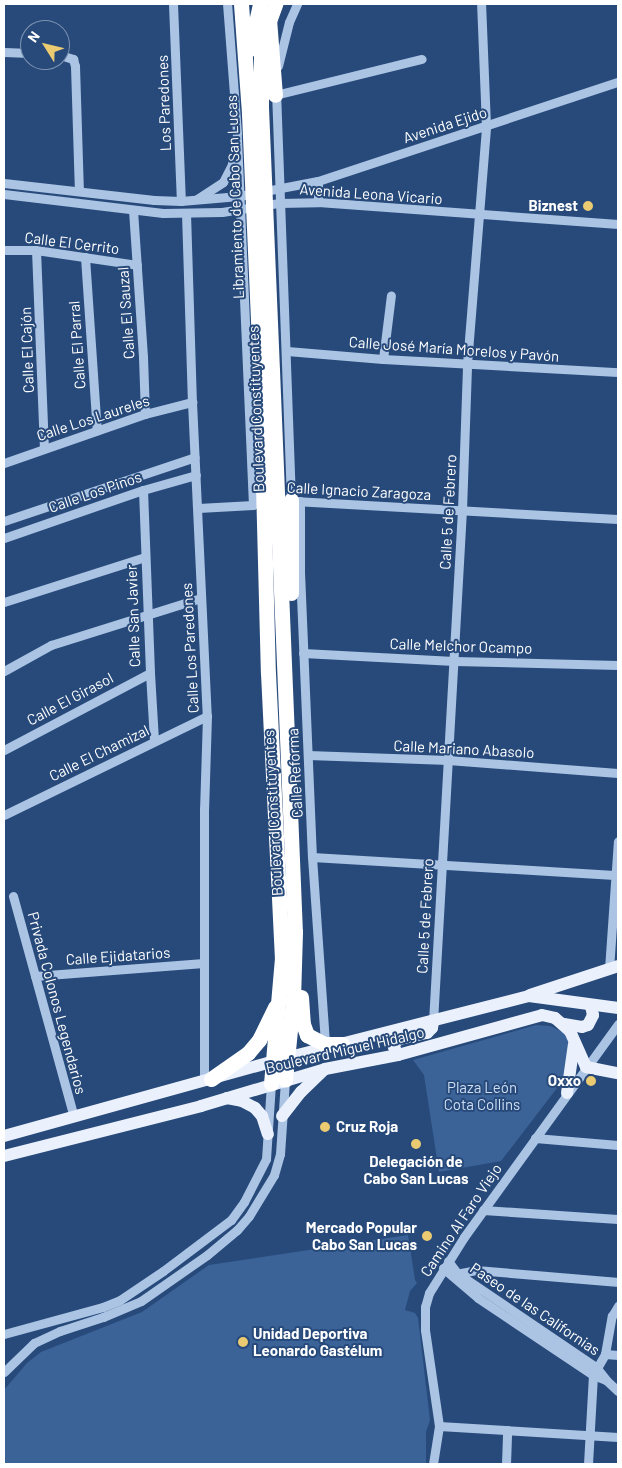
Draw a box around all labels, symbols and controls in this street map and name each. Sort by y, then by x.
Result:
north arrow [20,20,70,70]
text: N [24,28,43,45]
street label: Los Paredones [153,55,175,151]
street label: Libramiento de Cabo San Lucas [222,95,248,299]
street label: Avenida Ejido [401,103,489,147]
street label: Avenida Leona Vicario [299,180,443,208]
place label: Biznest [529,197,578,215]
marker: Biznest [582,200,594,212]
street label: Calle El Cerrito [24,228,120,258]
street label: Calle El Sauzal [114,266,138,360]
street label: Calle El Parral [65,300,89,390]
street label: Calle El Cajón [16,306,38,394]
street label: Boulevard Constituyentes [244,326,268,492]
street label: Calle José María Morelos y Pavón [348,333,560,365]
street label: Calle Los Laureles [34,391,152,445]
street label: Calle 5 de Febrero [436,454,460,570]
street label: Calle Los Pinos [46,468,144,516]
street label: Calle Ignacio Zaragoza [286,478,432,504]
street label: Calle San Javier [122,564,144,668]
street label: Calle Los Paredones [178,582,202,714]
street label: Calle Melchor Ocampo [389,635,533,657]
street label: Calle El Girasol [24,669,116,729]
street label: Calle El Chamizal [46,721,152,785]
street label: Calle Reforma [284,728,306,818]
street label: Boulevard Constituyentes [260,729,286,897]
street label: Calle Mariano Abasolo [393,736,535,762]
street label: Calle 5 de Febrero [413,858,437,974]
street label: Privada Colonos Legendarios [24,910,90,1096]
street label: Calle Ejidatarios [65,943,171,969]
street label: Boulevard Miguel Hidalgo [264,1023,426,1077]
place label: Oxxo [548,1072,581,1090]
marker: Oxxo [585,1075,597,1087]
park label: Plaza León Cota Collins [444,1078,520,1113]
place label: Cruz Roja [336,1118,398,1136]
marker: Cruz Roja [318,1120,332,1134]
marker: Delegación de Cabo San Lucas [410,1138,422,1150]
place label: Delegación de Cabo San Lucas [363,1152,469,1187]
street label: Camino Al Faro Viejo [417,1160,505,1280]
place label: Mercado Popular Cabo San Lucas [306,1218,417,1253]
marker: Mercado Popular Cabo San Lucas [421,1230,433,1242]
street label: Paseo de las Californias [467,1259,603,1359]
place label: Unidad Deportiva Leonardo Gastélum [253,1324,382,1359]
marker: Unidad Deportiva Leonardo Gastélum [237,1336,249,1348]

